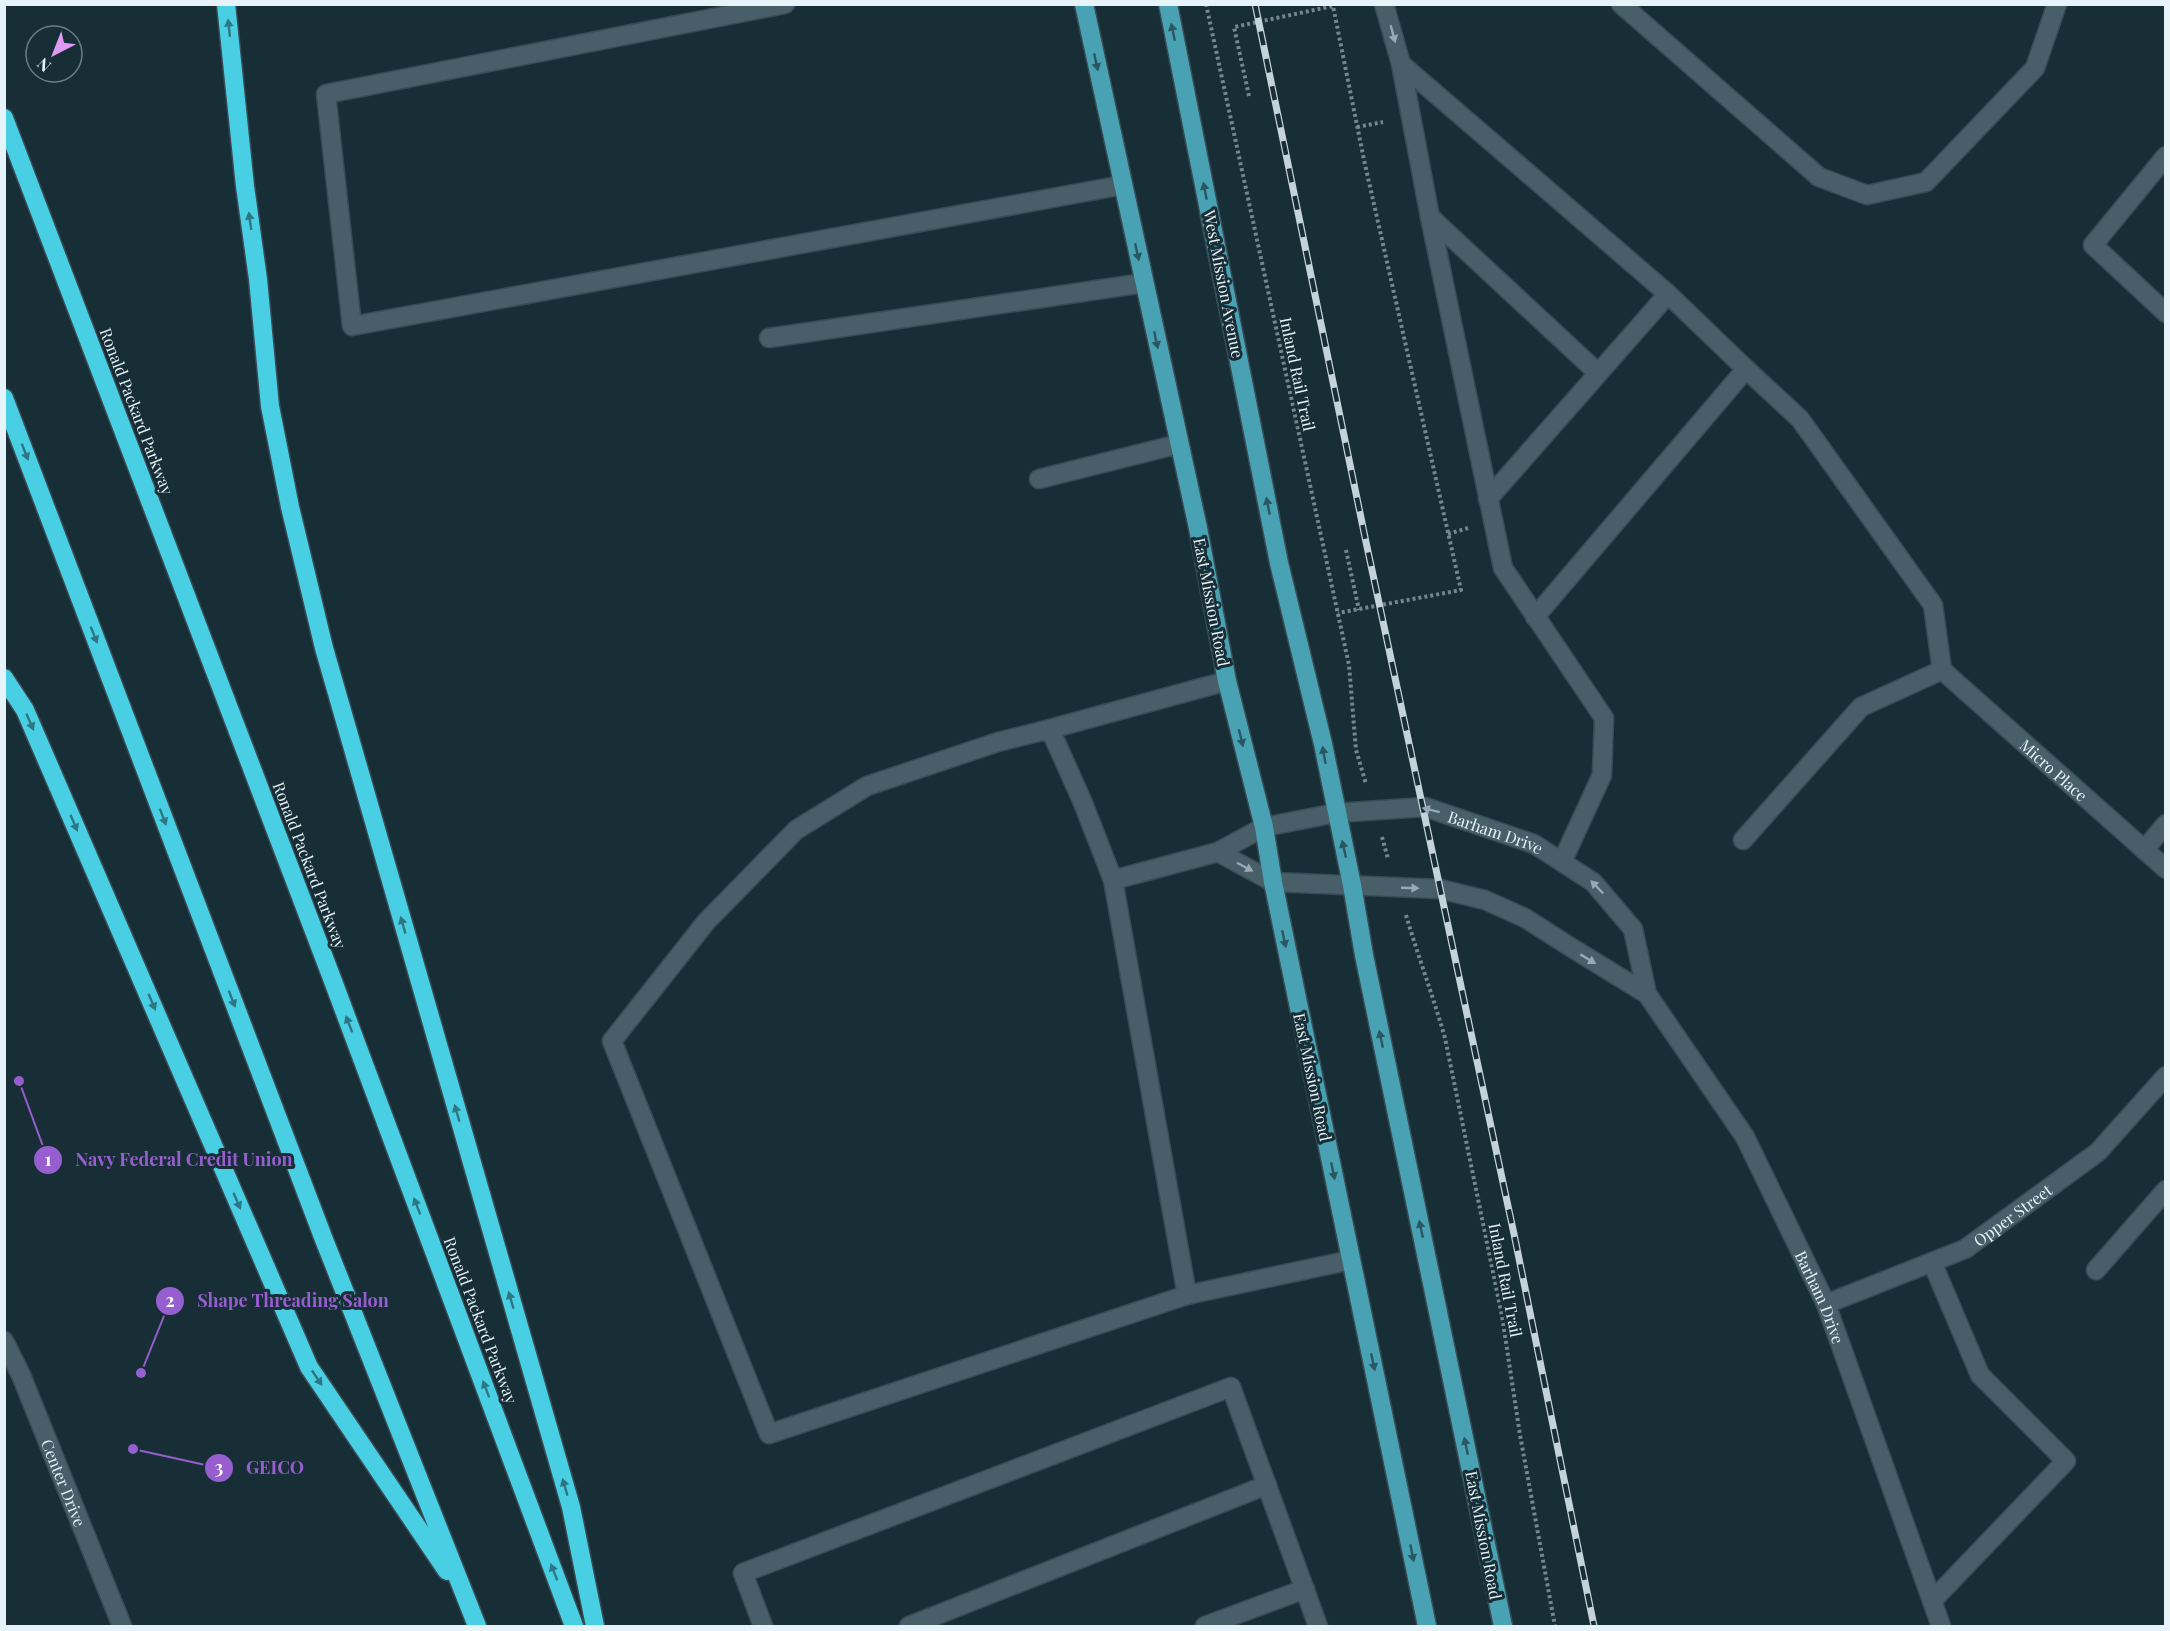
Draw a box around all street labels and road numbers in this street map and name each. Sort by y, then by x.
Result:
street label: West Mission Avenue [1199,207,1249,360]
street label: Inland Rail Trail [1276,315,1320,433]
street label: Ronald Packard Parkway [95,325,179,497]
street label: East Mission Road [1189,536,1235,668]
street label: Micro Place [2016,734,2092,805]
street label: Ronald Packard Parkway [268,779,352,951]
street label: Barham Drive [1445,805,1548,858]
street label: East Mission Road [1289,1011,1337,1143]
street label: Opper Street [1969,1179,2056,1250]
street label: Inland Rail Trail [1485,1221,1527,1339]
street label: Ronald Packard Parkway [439,1234,523,1406]
street label: Barham Drive [1791,1247,1850,1346]
street label: Center Drive [37,1436,91,1529]
street label: East Mission Road [1461,1469,1507,1601]

